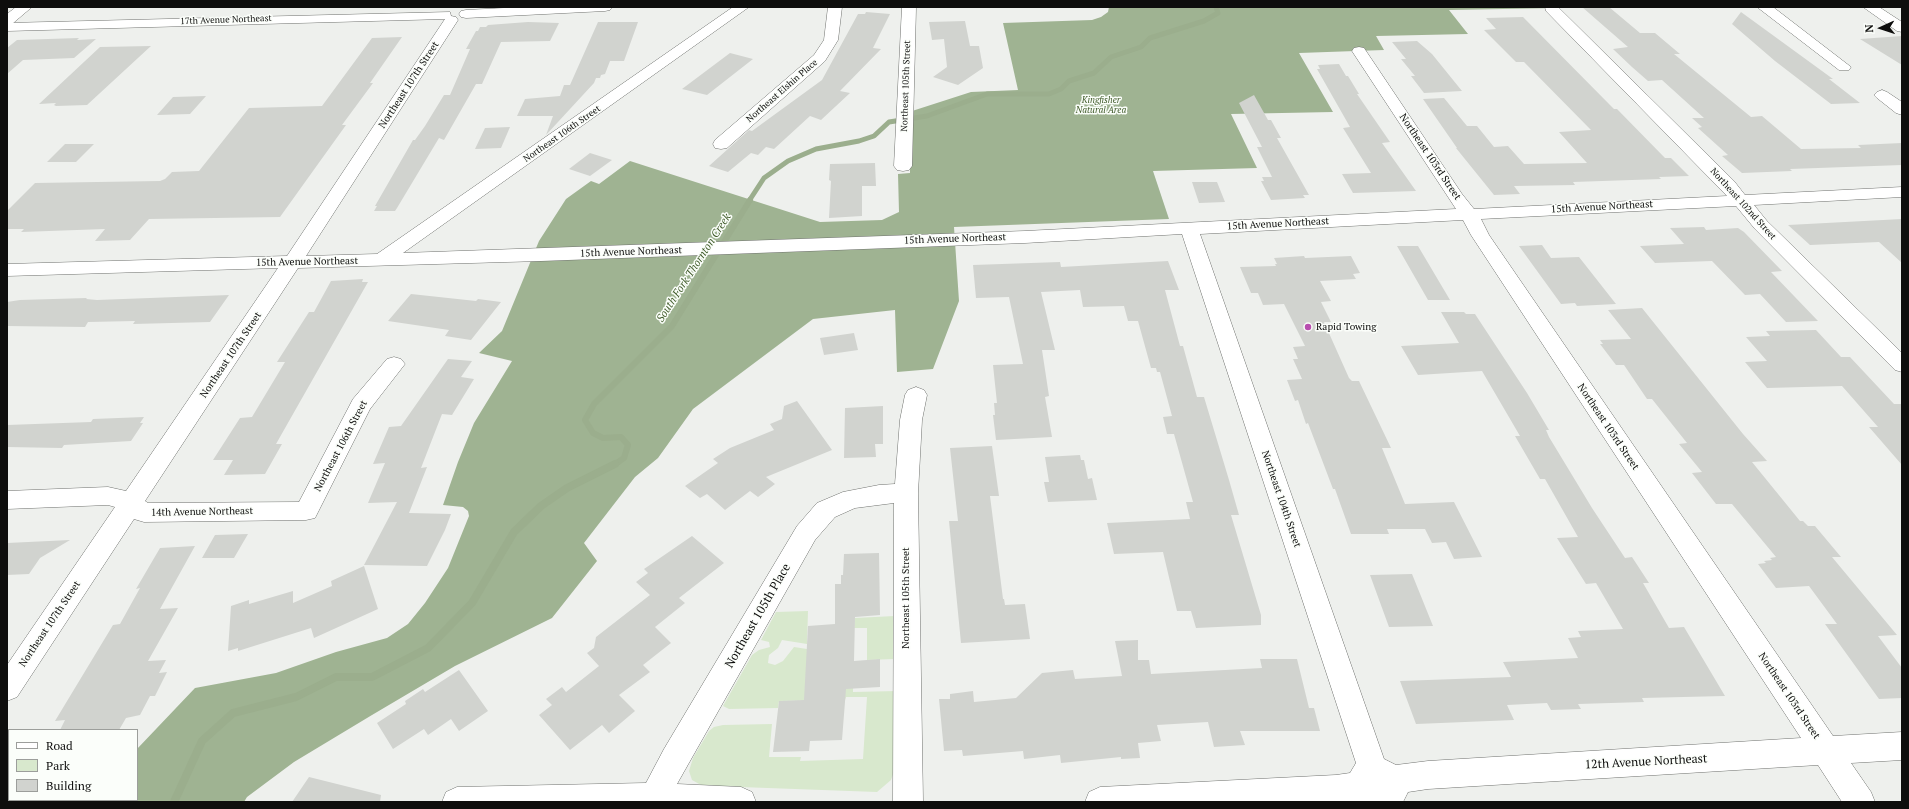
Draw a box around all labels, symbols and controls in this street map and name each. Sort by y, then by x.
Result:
north arrow [1861,8,1901,48]
street label: 17th Avenue Northeast [180,13,272,27]
text: N [1862,24,1876,33]
street label: Northeast 107th Street [376,39,442,131]
street label: Northeast 105th Street [899,40,913,132]
street label: Northeast Elshin Place [744,57,820,125]
park label: Kingfisher Natural Area [1076,95,1126,116]
street label: Northeast 106th Street [521,103,603,165]
street label: Northeast 103rd Street [1397,112,1463,202]
street label: Northeast 102nd Street [1708,166,1778,242]
street label: 15th Avenue Northeast [1551,198,1653,216]
water label: South Fork Thornton Creek [654,211,734,325]
street label: 15th Avenue Northeast [1227,215,1329,233]
street label: 15th Avenue Northeast [904,231,1006,247]
street label: 15th Avenue Northeast [580,244,682,260]
street label: 15th Avenue Northeast [256,255,358,269]
street label: Northeast 107th Street [198,310,264,400]
place label: Rapid Towing [1316,321,1377,333]
marker: Rapid Towing [1303,322,1313,332]
street label: Northeast 103rd Street [1575,382,1641,472]
street label: Northeast 106th Street [312,398,370,494]
street label: Northeast 104th Street [1259,449,1303,549]
street label: 14th Avenue Northeast [151,505,253,519]
street label: Northeast 105th Street [900,547,912,649]
street label: Northeast 105th Place [722,561,794,671]
street label: Northeast 107th Street [17,579,83,669]
street label: Northeast 103rd Street [1756,651,1822,741]
legend [8,729,138,801]
text: Road [46,738,73,753]
street label: 12th Avenue Northeast [1584,752,1708,772]
text: Park [46,758,70,773]
text: Building [46,778,91,793]

